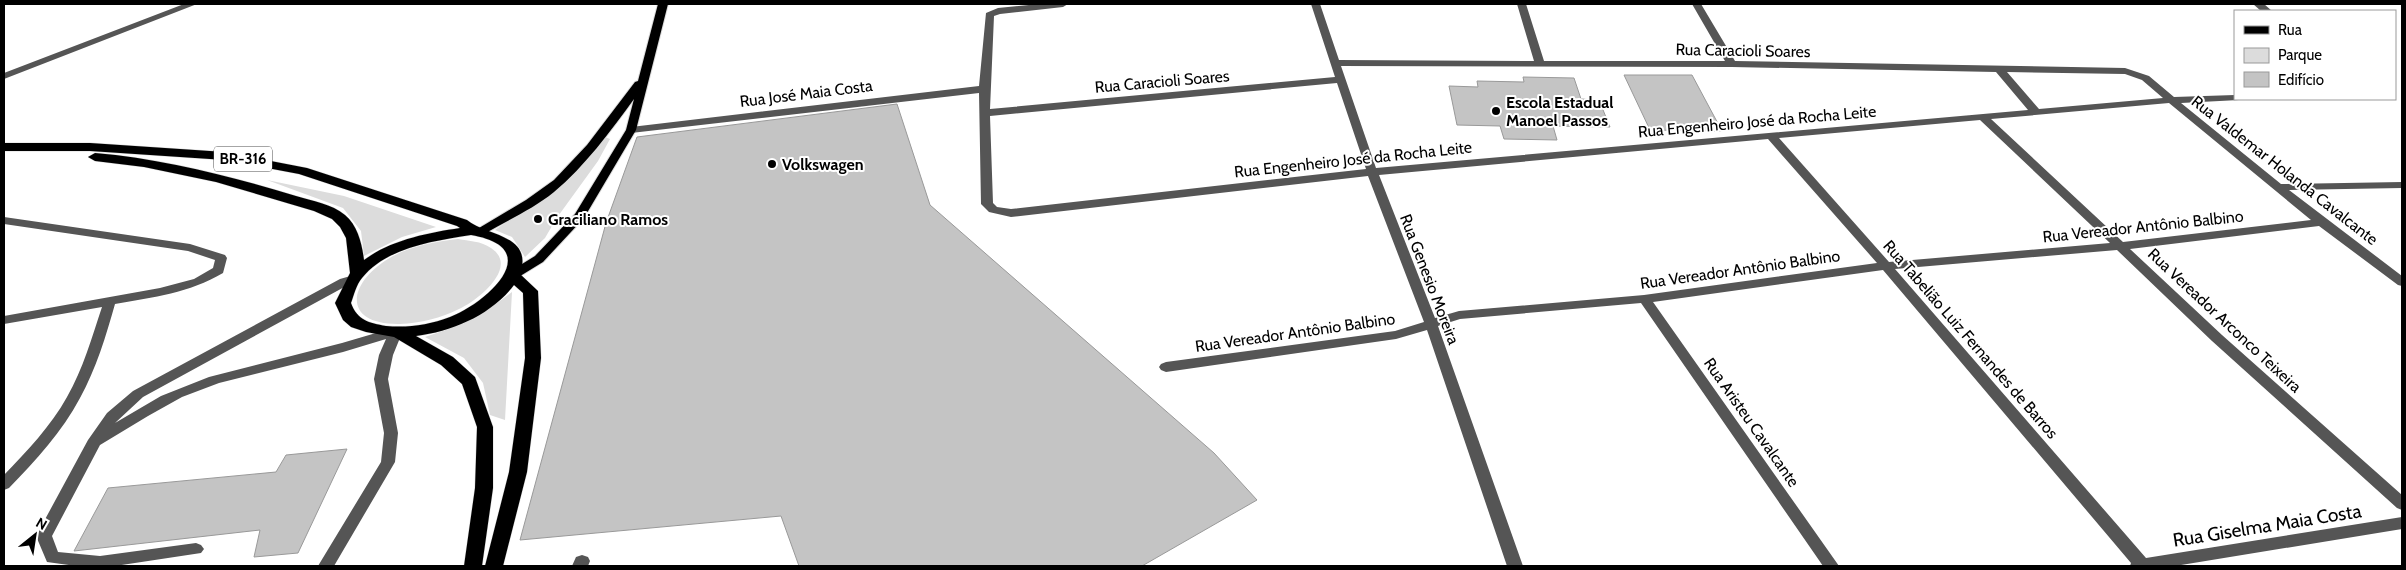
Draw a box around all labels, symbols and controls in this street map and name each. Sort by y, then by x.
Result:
legend [2234,10,2396,100]
text: Rua [2278,21,2303,39]
street label: Rua Caracioli Soares [1675,40,1811,61]
text: Parque [2278,46,2322,64]
street label: Rua Caracioli Soares [1094,66,1230,97]
text: Edifício [2278,71,2324,89]
street label: Rua José Maia Costa [739,76,874,111]
street label: Rua Valdemar Holanda Cavalcante [2188,92,2382,249]
place label: Escola Estadual Manoel Passos [1506,93,1613,130]
street label: Rua Engenheiro José da Rocha Leite [1637,102,1877,141]
marker: Escola Estadual Manoel Passos [1490,105,1502,117]
street label: Rua Engenheiro José da Rocha Leite [1233,138,1473,181]
road number: BR-316 [214,146,272,172]
place label: Volkswagen [782,155,864,174]
marker: Volkswagen [766,158,778,170]
street label: Rua Vereador Antônio Balbino [2042,206,2245,246]
place label: Graciliano Ramos [548,210,668,229]
street label: Rua Genesio Moreira [1396,211,1463,347]
marker: Graciliano Ramos [532,213,544,225]
street label: Rua Tabelião Luiz Fernandes de Barros [1879,236,2062,443]
street label: Rua Vereador Arconco Teixeira [2144,244,2305,397]
street label: Rua Vereador Antônio Balbino [1639,246,1841,293]
street label: Rua Vereador Antônio Balbino [1194,309,1396,356]
street label: Rua Aristeu Cavalcante [1700,354,1803,490]
street label: Rua Giselma Maia Costa [2171,499,2363,552]
north arrow [10,510,60,560]
text: N [33,513,50,534]

